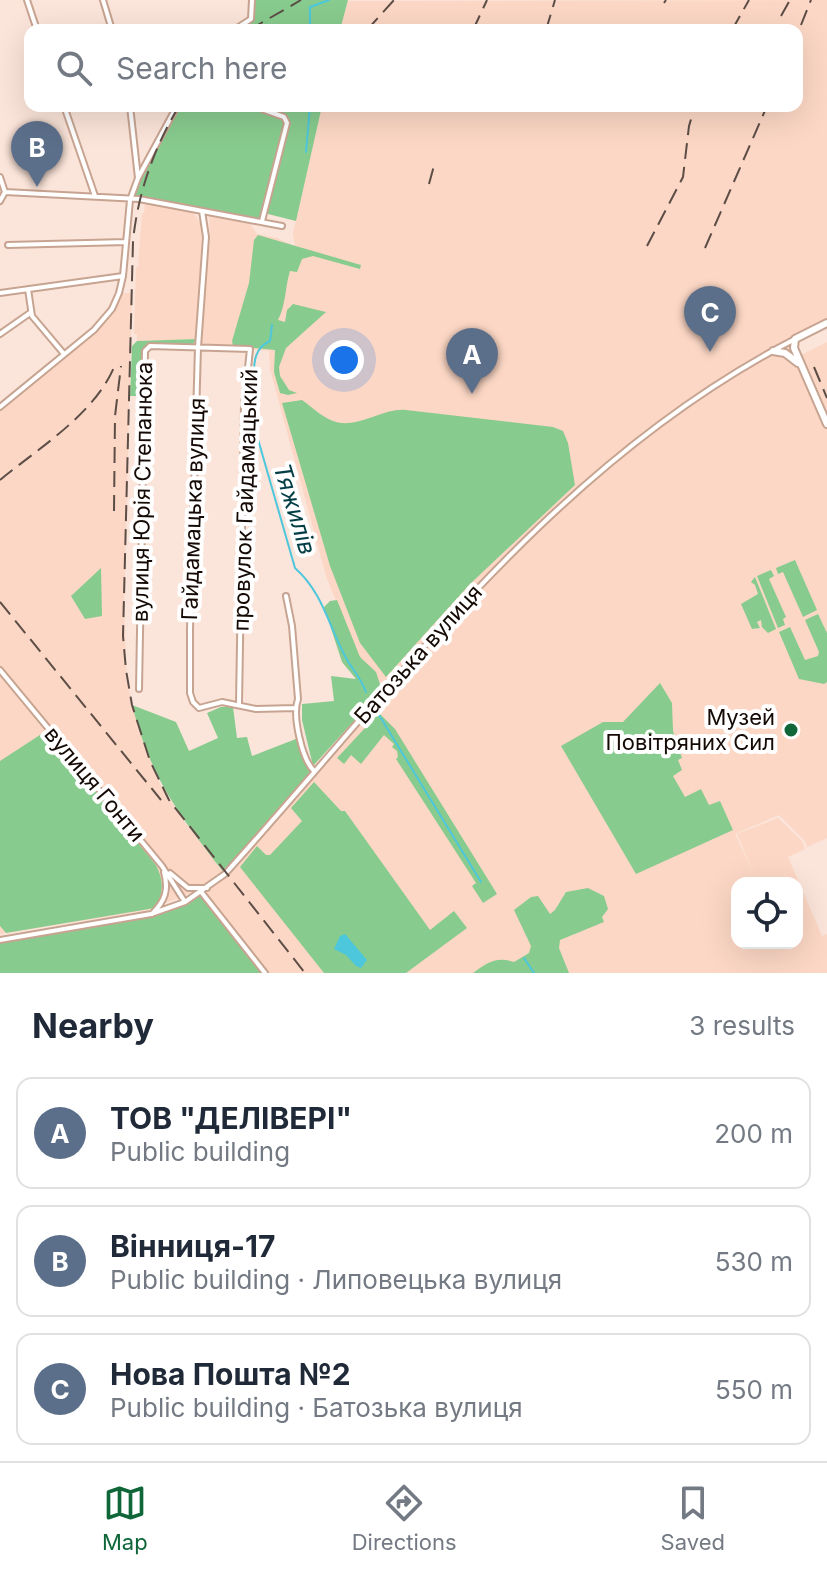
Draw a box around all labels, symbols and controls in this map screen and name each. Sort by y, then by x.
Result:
search box [24,24,803,112]
icon: search [52,46,96,90]
text: Search here [116,50,288,86]
pin: B [11,121,63,187]
pin: C [684,286,736,352]
pin: A [446,328,498,394]
your location [324,340,364,380]
street label: вулиця Юрія Степанюка [127,362,157,622]
street label: провулок Гайдамацький [227,368,263,632]
street label: Гайдамацька вулиця [176,397,210,621]
water label: Тяжилів [267,460,323,558]
street label: Батозька вулиця [349,579,487,729]
place label: Музей Повітряних Сил [605,704,775,755]
street label: вулиця Гонти [39,721,151,847]
marker: Музей Повітряних Сил [782,721,800,739]
map controls [731,877,803,949]
button: locate [731,877,803,949]
text: Nearby [32,1005,154,1046]
text: 3 results [689,1010,795,1041]
text: ТОВ "ДЕЛІВЕРІ" [110,1100,352,1136]
text: A [50,1118,70,1149]
text: 200 m [714,1118,793,1149]
text: Public building [110,1136,290,1167]
text: Вінниця-17 [110,1228,275,1264]
text: B [51,1246,69,1277]
text: 530 m [715,1246,793,1277]
text: Public building · Липовецька вулиця [110,1264,562,1295]
text: Нова Пошта №2 [110,1356,351,1392]
text: C [50,1374,70,1405]
text: 550 m [715,1374,793,1405]
text: Public building · Батозька вулиця [110,1392,523,1423]
tab: Map [102,1481,148,1555]
tab: Directions [352,1481,457,1555]
tab: Saved [661,1481,725,1555]

